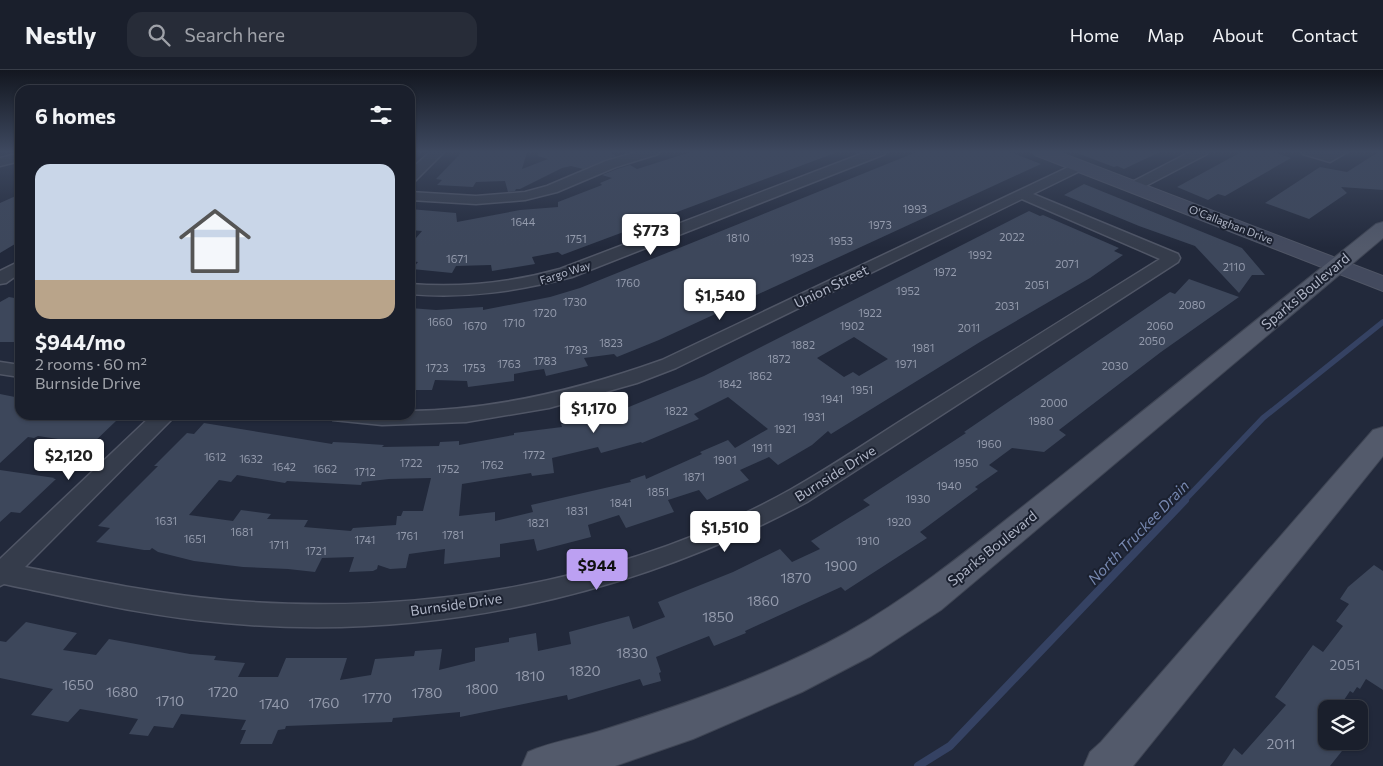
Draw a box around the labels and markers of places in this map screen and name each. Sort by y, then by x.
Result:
pin: $773 [621,214,681,256]
pin: $1,540 [679,278,761,321]
pin: $1,170 [553,392,635,434]
pin: $2,120 [28,438,110,481]
pin: $1,510 [684,510,766,553]
pin: $944 [567,548,627,591]

